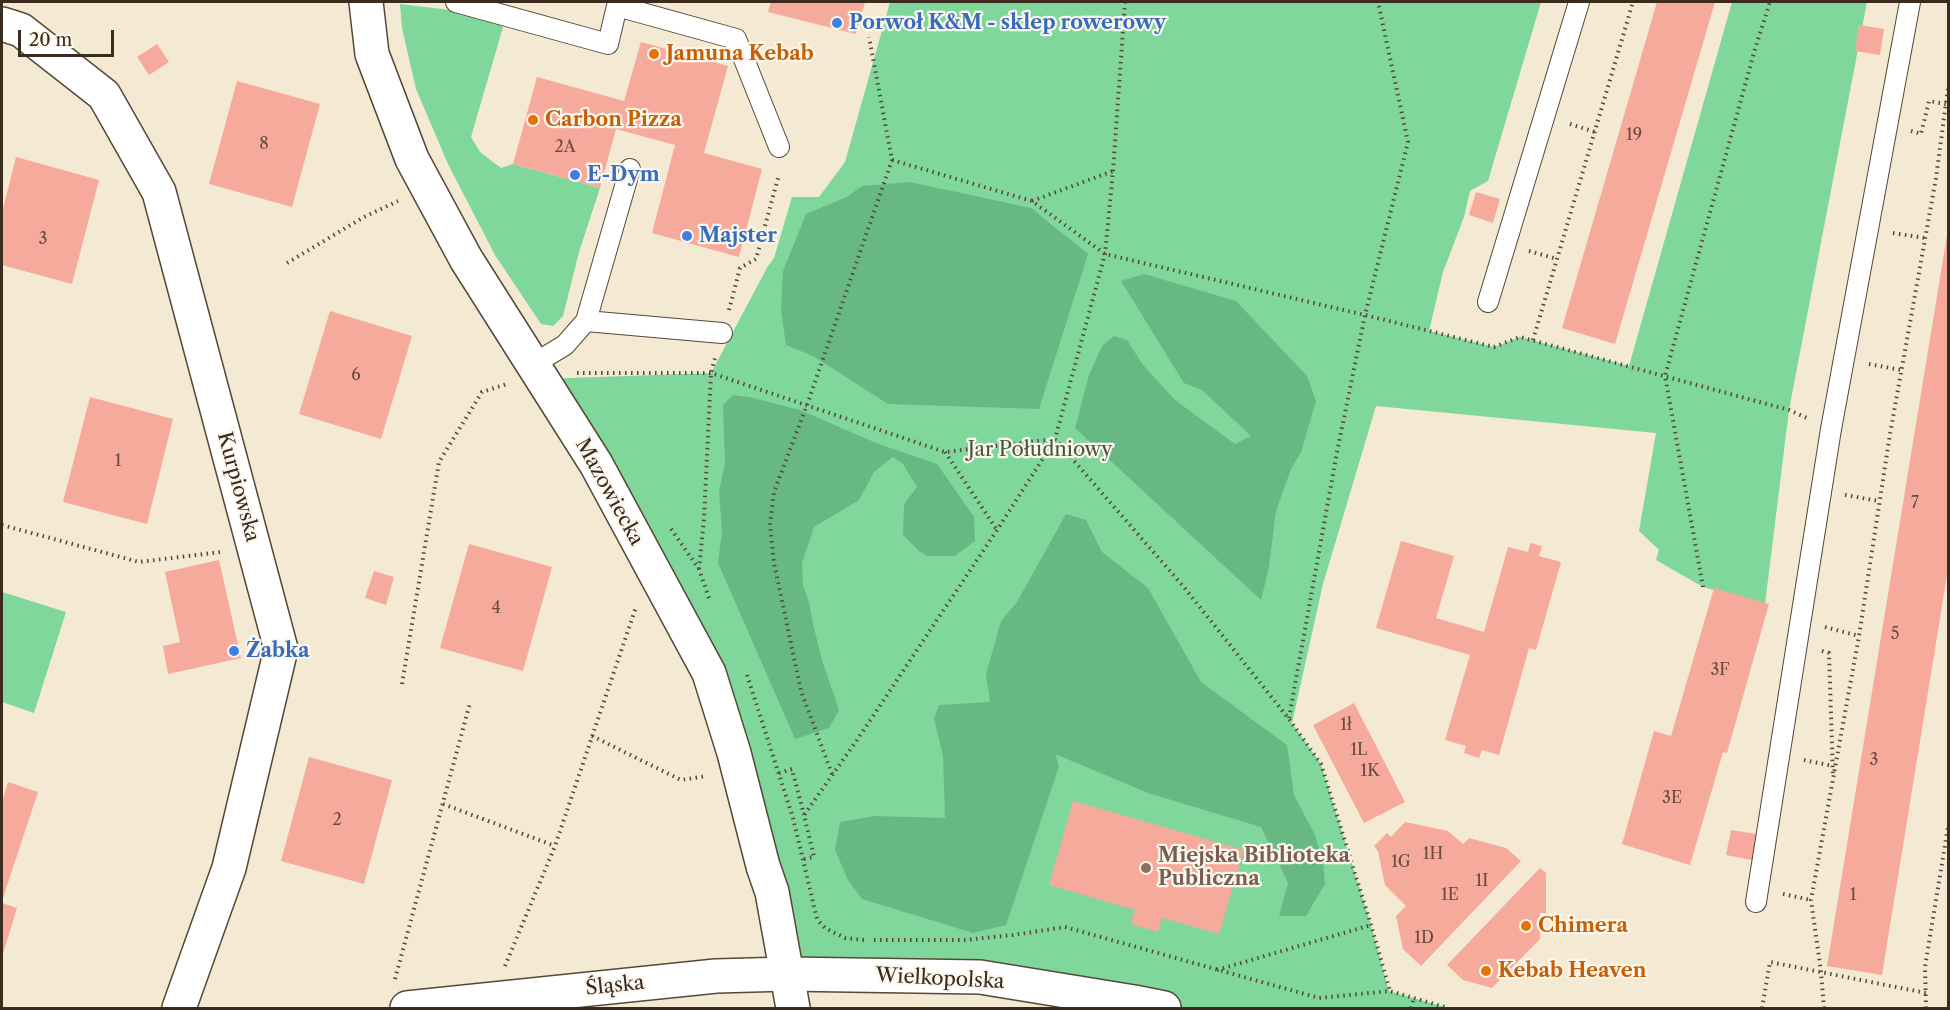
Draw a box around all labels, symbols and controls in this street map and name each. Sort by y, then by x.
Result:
place label: Porwoł K&M - sklep rowerowy [849,11,1166,35]
marker: Porwoł K&M - sklep rowerowy [830,16,844,30]
scale bar [21,18,117,56]
text: 20 m [29,29,72,51]
place label: Jamuna Kebab [666,42,814,66]
marker: Jamuna Kebab [647,47,661,61]
place label: Carbon Pizza [545,108,682,132]
marker: Carbon Pizza [526,113,540,127]
house number: 19 [1626,125,1642,145]
house number: 8 [259,134,269,154]
house number: 2A [554,137,576,157]
place label: E-Dym [587,163,660,187]
marker: E-Dym [568,168,582,182]
place label: Majster [699,224,777,248]
house number: 3 [39,229,47,249]
marker: Majster [680,229,694,243]
house number: 6 [351,365,361,385]
street label: Kurpiowska [212,429,264,545]
street label: Mazowiecka [570,434,648,550]
park label: Jar Południowy [968,438,1112,462]
house number: 1 [115,451,121,471]
house number: 7 [1911,493,1919,513]
house number: 4 [491,598,501,618]
house number: 5 [1891,624,1899,644]
place label: Żabka [246,639,310,663]
marker: Żabka [227,644,241,658]
house number: 3F [1710,660,1730,680]
house number: 1ł [1340,715,1352,735]
house number: 1L [1350,740,1368,760]
house number: 3 [1870,750,1878,770]
house number: 1K [1360,761,1380,781]
house number: 3E [1662,788,1682,808]
house number: 2 [332,810,342,830]
place label: Miejska Biblioteka Publiczna [1158,844,1350,891]
house number: 1H [1423,844,1443,864]
house number: 1G [1391,852,1411,872]
marker: Miejska Biblioteka Publiczna [1139,861,1153,875]
house number: 1I [1476,871,1488,891]
house number: 1E [1441,885,1459,905]
house number: 1 [1850,885,1856,905]
place label: Chimera [1538,914,1628,938]
marker: Chimera [1519,919,1533,933]
house number: 1D [1414,928,1434,948]
place label: Kebab Heaven [1498,959,1646,983]
street label: Wielkopolska [875,964,1005,994]
marker: Kebab Heaven [1479,964,1493,978]
street label: Śląska [584,971,646,1001]

